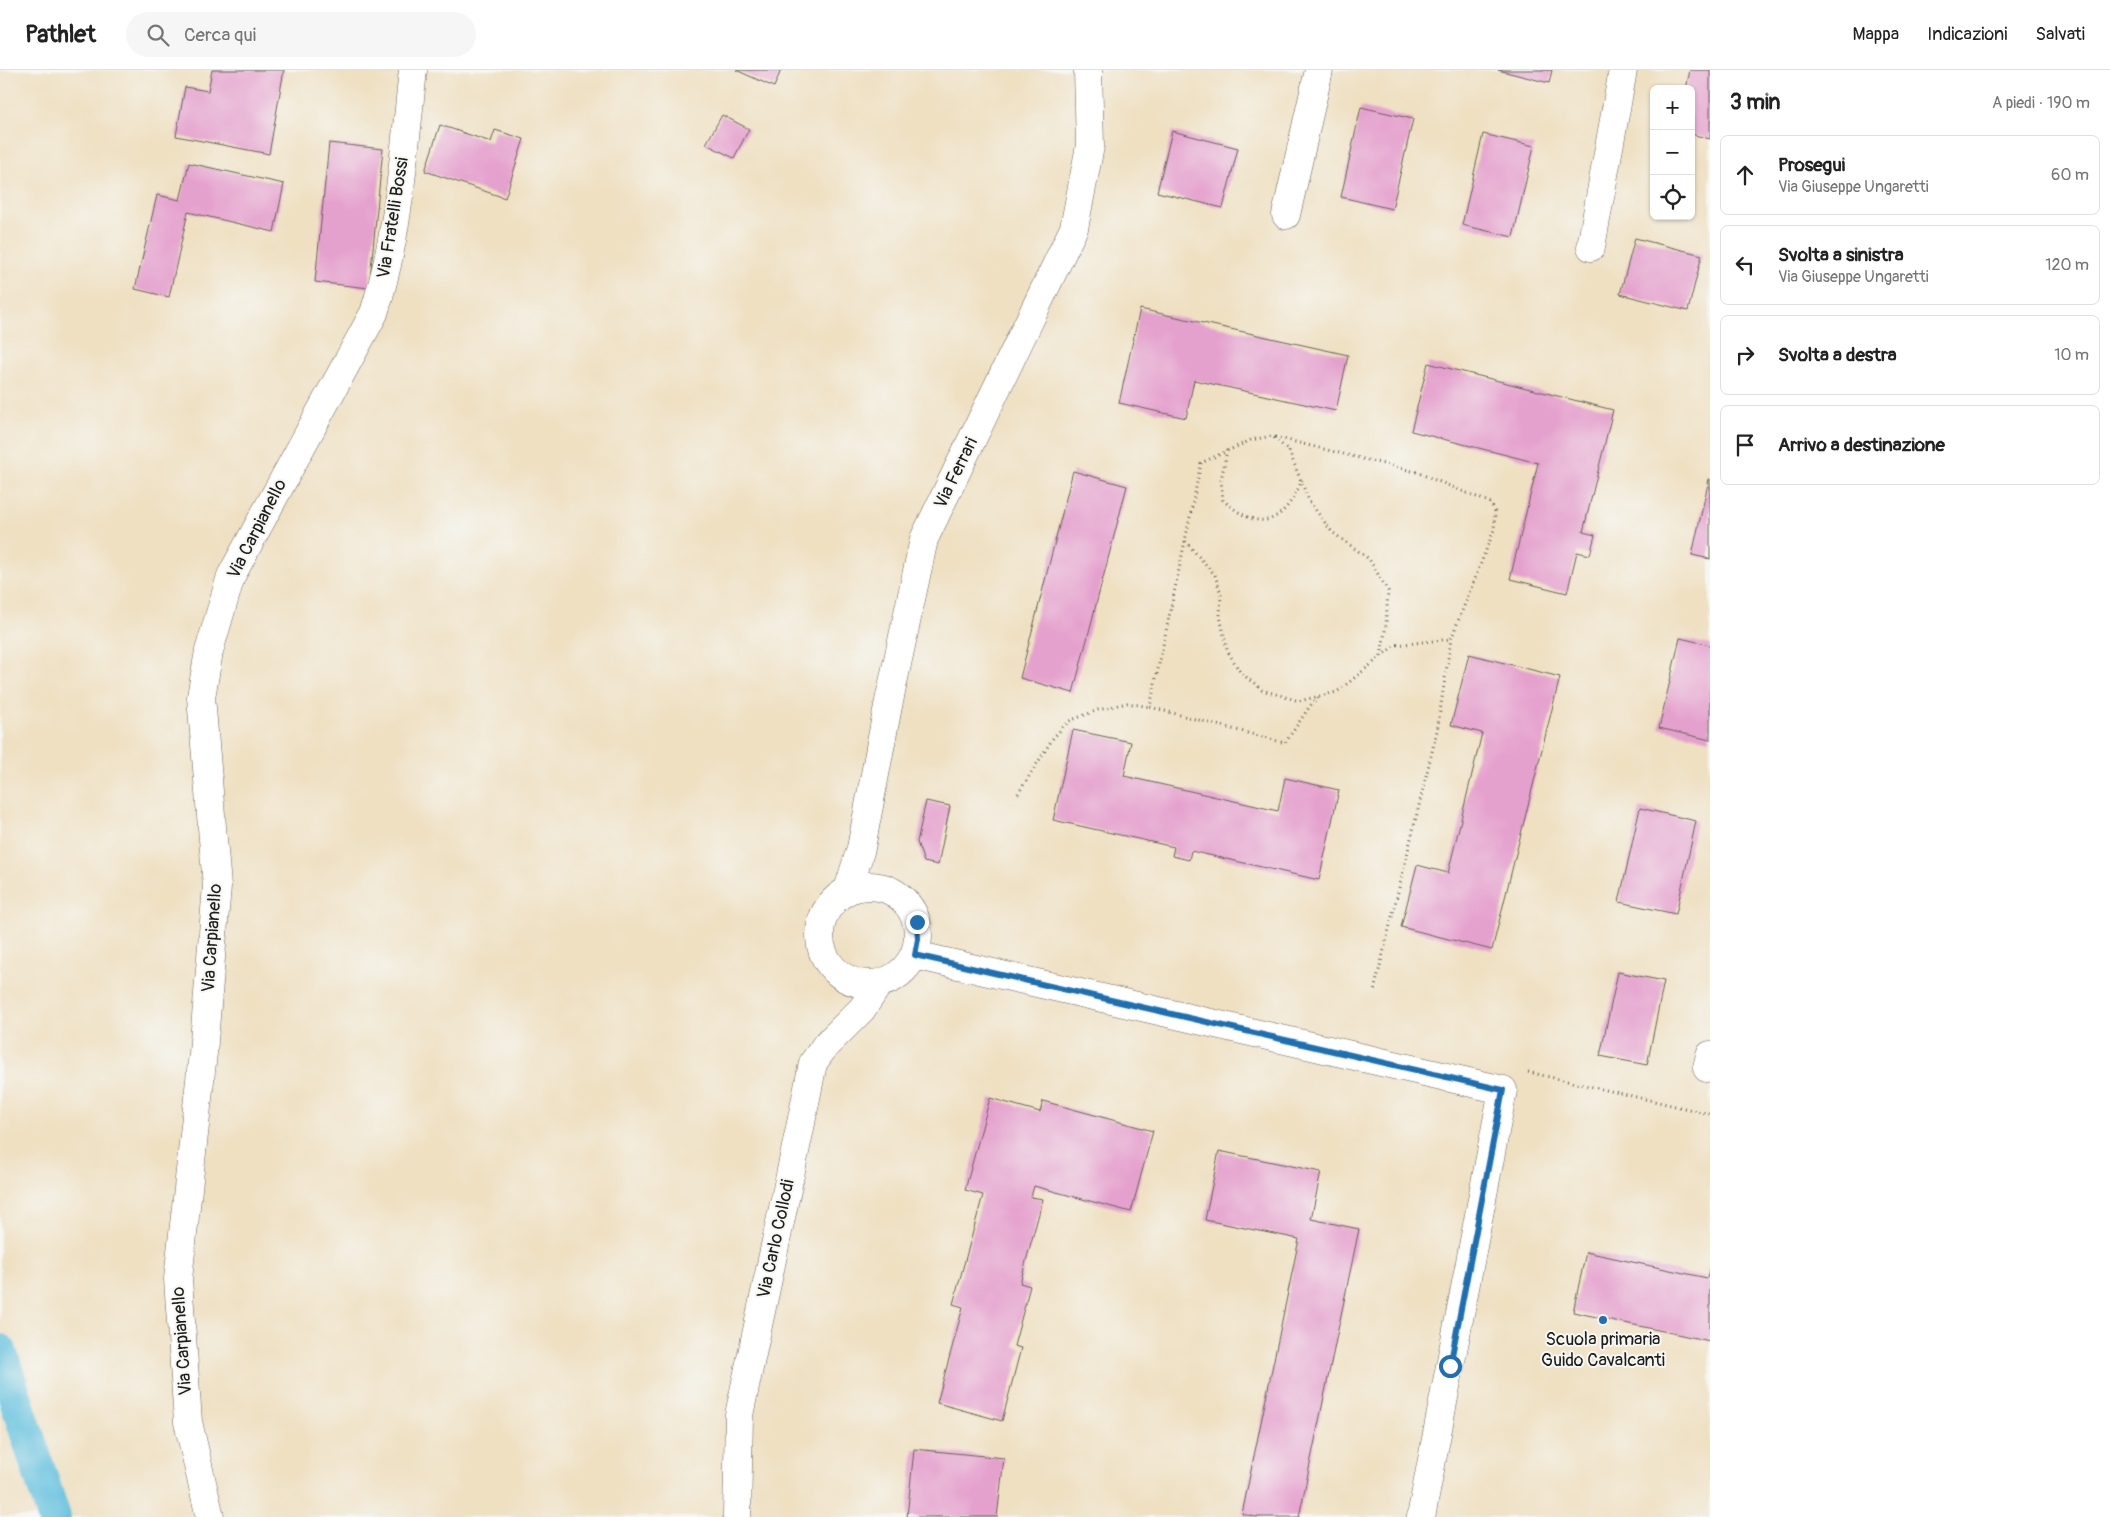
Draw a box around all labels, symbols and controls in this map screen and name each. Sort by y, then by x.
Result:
search box [126,12,476,57]
text: Pathlet [25,20,96,49]
icon: search [144,21,172,49]
text: Cerca qui [184,23,256,47]
text: Mappa [1852,23,1899,46]
text: Indicazioni [1927,23,2007,46]
text: Salvati [2035,23,2085,46]
map controls [1650,85,1695,220]
button: + [1650,85,1695,130]
text: 3 min [1730,89,1780,116]
text: A piedi · 190 m [1992,93,2090,113]
button: − [1650,130,1695,175]
text: Prosegui [1778,153,1845,177]
street label: Via Fratelli Bossi [372,156,414,280]
icon: ahead [1731,161,1759,189]
text: 60 m [2051,165,2089,185]
button: locate [1650,175,1695,220]
text: Via Giuseppe Ungaretti [1778,177,1929,197]
text: Svolta a sinistra [1778,243,1904,267]
icon: left [1731,251,1759,279]
text: 120 m [2045,255,2089,275]
text: Via Giuseppe Ungaretti [1778,267,1929,287]
icon: right [1731,341,1759,369]
text: Svolta a destra [1778,343,1897,367]
text: 10 m [2054,345,2089,365]
icon: arrive [1731,431,1759,459]
text: Arrivo a destinazione [1778,433,1945,457]
street label: Via Ferrari [929,434,983,512]
street label: Via Carpianello [222,475,292,583]
street label: Via Carpianello [197,883,227,993]
route end [906,911,929,934]
street label: Via Carlo Collodi [752,1177,800,1301]
street label: Via Carpianello [167,1286,197,1396]
marker: Scuola primaria Guido Cavalcanti [1597,1314,1609,1326]
place label: Scuola primaria Guido Cavalcanti [1541,1328,1665,1372]
route start [1439,1355,1462,1378]

